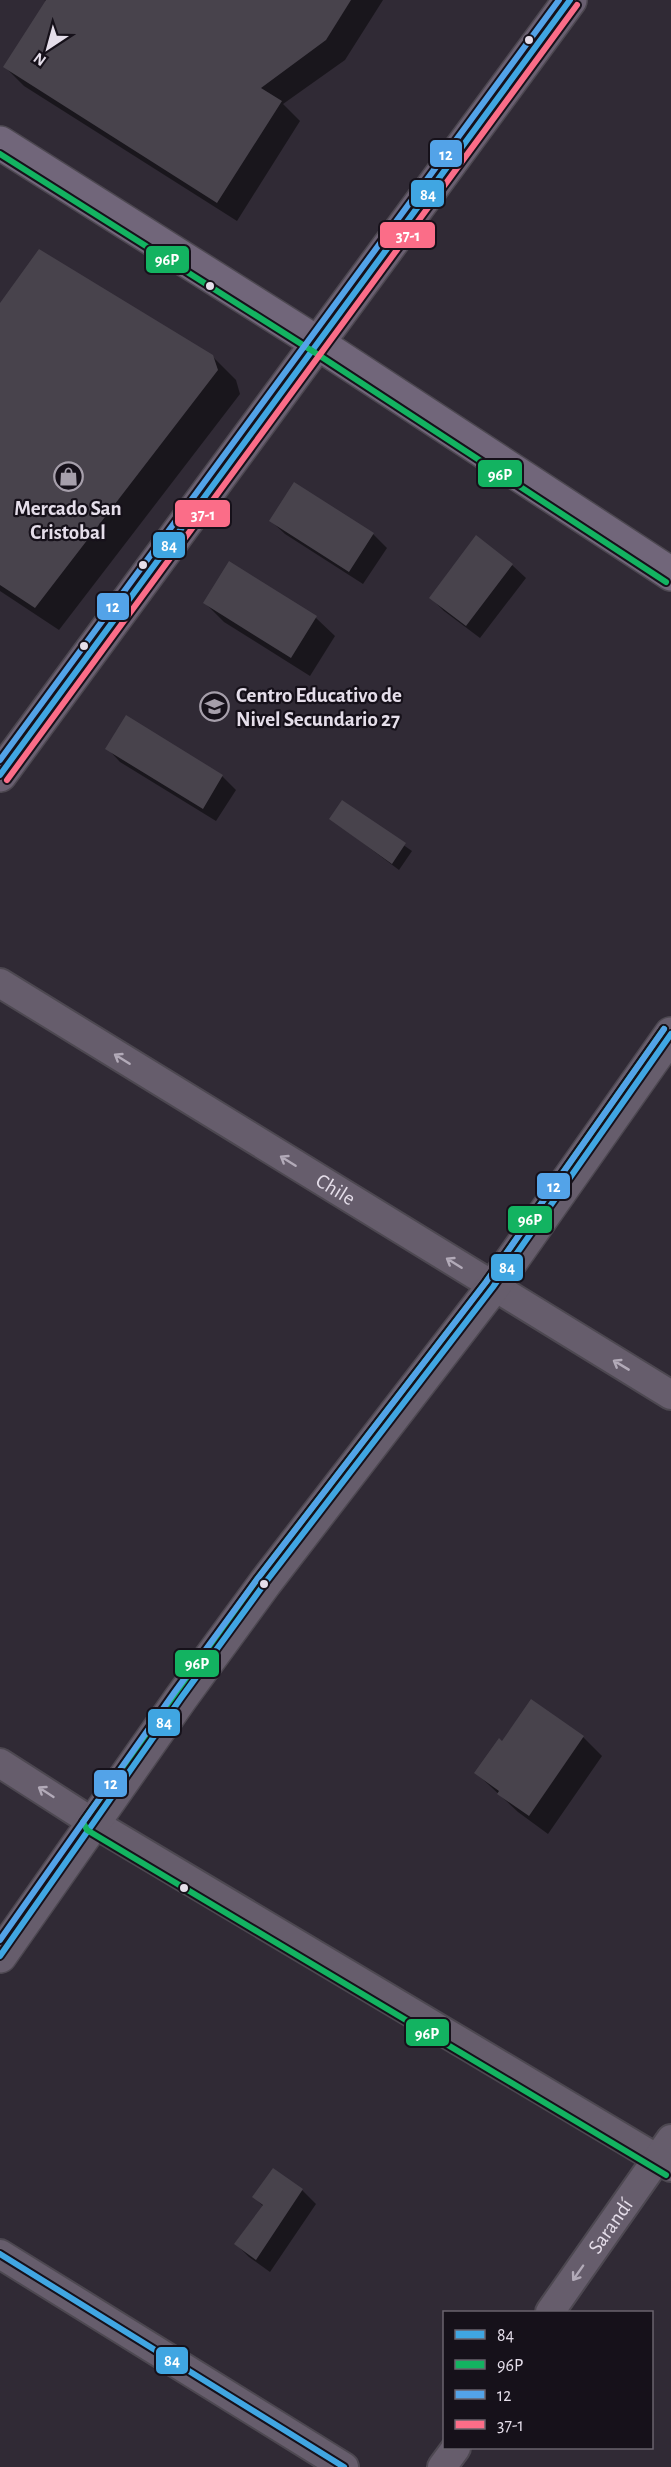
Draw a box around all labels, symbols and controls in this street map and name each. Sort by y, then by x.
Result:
north arrow [18,18,78,78]
unlabelled marker [523,34,535,46]
text: N [31,50,49,69]
line badge: 12 [429,139,463,168]
text: 12 [439,147,453,163]
line badge: 84 [410,179,445,208]
text: 84 [420,187,436,203]
line badge: 37-1 [379,221,436,249]
text: 37-1 [396,228,420,244]
line badge: 96P [145,245,190,274]
text: 96P [155,252,179,268]
unlabelled marker [204,280,216,292]
line badge: 96P [477,459,523,488]
shop icon: Mercado San Cristobal [52,461,84,493]
text: 96P [488,467,512,483]
place label: Mercado San Cristobal [14,498,122,543]
line badge: 37-1 [174,499,231,528]
text: 37-1 [191,507,215,523]
line badge: 84 [152,531,186,559]
text: 84 [161,538,177,554]
unlabelled marker [137,559,149,571]
line badge: 12 [96,592,130,621]
text: 12 [106,599,120,615]
unlabelled marker [78,640,90,652]
place label: Centro Educativo de Nivel Secundario 27 [236,685,402,730]
school or university icon: Centro Educativo de Nivel Secundario 27 [199,691,231,723]
one-way arrow [114,1052,131,1064]
one-way arrow [280,1155,297,1167]
street label: Chile [312,1170,359,1209]
line badge: 12 [536,1172,571,1200]
text: 12 [547,1179,561,1195]
line badge: 96P [507,1205,553,1234]
text: 96P [518,1212,542,1228]
line badge: 84 [490,1253,524,1282]
one-way arrow [446,1257,463,1269]
text: 84 [499,1260,515,1276]
one-way arrow [613,1358,630,1370]
unlabelled marker [258,1578,270,1590]
line badge: 96P [174,1649,220,1678]
text: 96P [185,1656,209,1672]
line badge: 84 [147,1708,181,1737]
text: 84 [156,1715,172,1731]
line badge: 12 [93,1769,128,1798]
text: 12 [104,1776,118,1792]
one-way arrow [38,1786,55,1798]
unlabelled marker [178,1882,190,1894]
line badge: 96P [405,2018,450,2047]
text: 96P [415,2026,439,2042]
street label: Sarandí [584,2194,637,2258]
one-way arrow [572,2264,584,2280]
legend [443,2311,653,2449]
text: 84 [497,2327,515,2345]
line badge: 84 [155,2346,189,2375]
text: 84 [164,2353,180,2369]
text: 96P [497,2357,523,2375]
text: 12 [497,2387,511,2405]
text: 37-1 [497,2417,524,2435]

